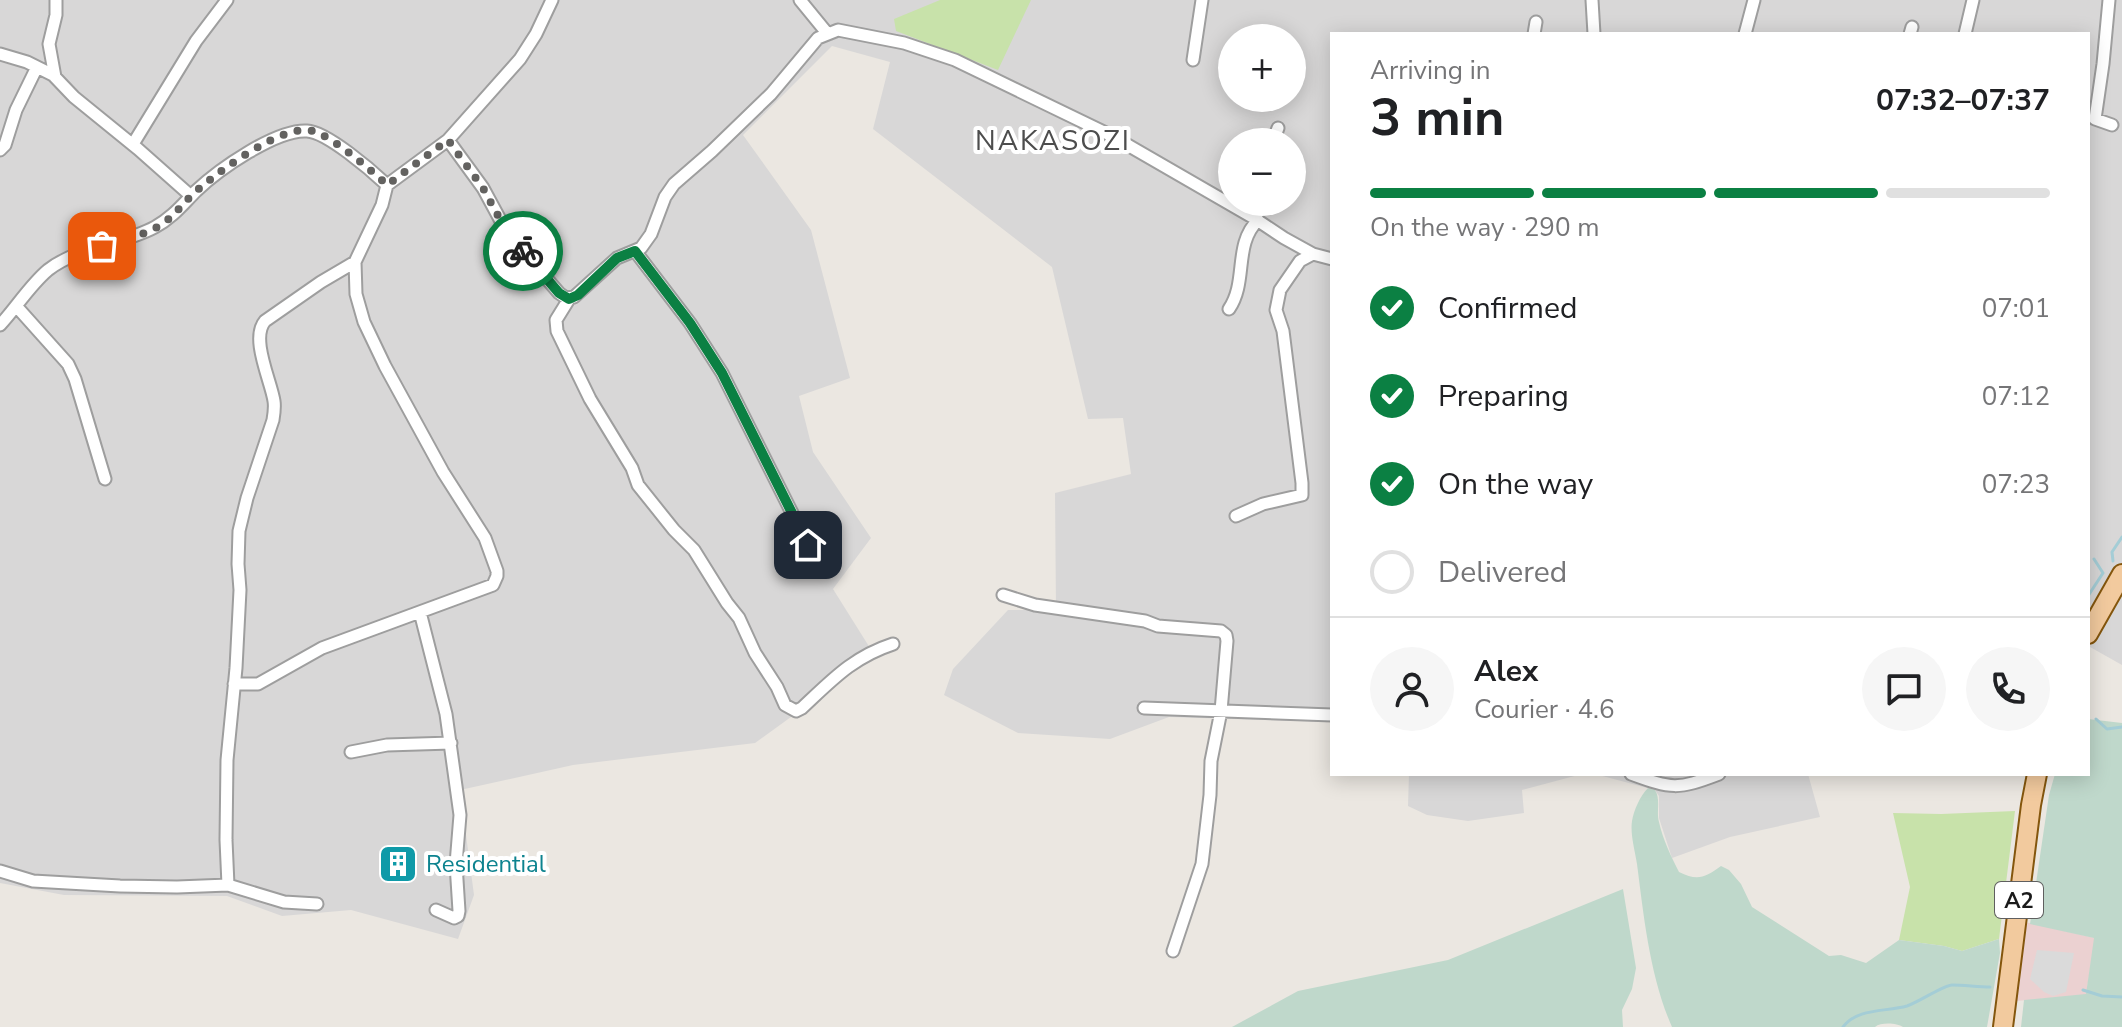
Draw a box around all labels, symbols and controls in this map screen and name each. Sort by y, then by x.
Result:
map controls [1218,24,1306,216]
button: + [1218,24,1306,112]
text: Arriving in [1370,53,1491,88]
text: 07:32–07:37 [1876,80,2050,121]
text: 3 min [1370,82,1505,153]
district label: NAKASOZI [975,122,1131,160]
button: − [1218,128,1306,216]
text: On the way · 290 m [1370,210,1599,245]
courier [483,211,563,291]
pin [68,212,136,280]
icon: bag [80,224,124,268]
icon: bike [501,229,545,273]
icon: check [1370,286,1414,330]
text: Confirmed [1438,288,1578,329]
text: 07:01 [1982,291,2050,326]
icon: check [1370,374,1414,418]
text: Preparing [1438,376,1569,417]
text: 07:12 [1982,379,2050,414]
icon: check [1370,462,1414,506]
text: On the way [1438,464,1593,505]
text: 07:23 [1982,467,2050,502]
pin [774,511,842,579]
icon: home [786,523,830,567]
text: Delivered [1438,552,1567,593]
button: person [1370,647,1454,731]
button: chat [1862,647,1946,731]
button: phone [1966,647,2050,731]
text: Alex [1474,651,1538,692]
text: Courier · 4.6 [1474,692,1615,727]
building icon: Residential [377,843,419,885]
place label: Residential [426,848,546,880]
road number: A2 [1995,882,2043,918]

